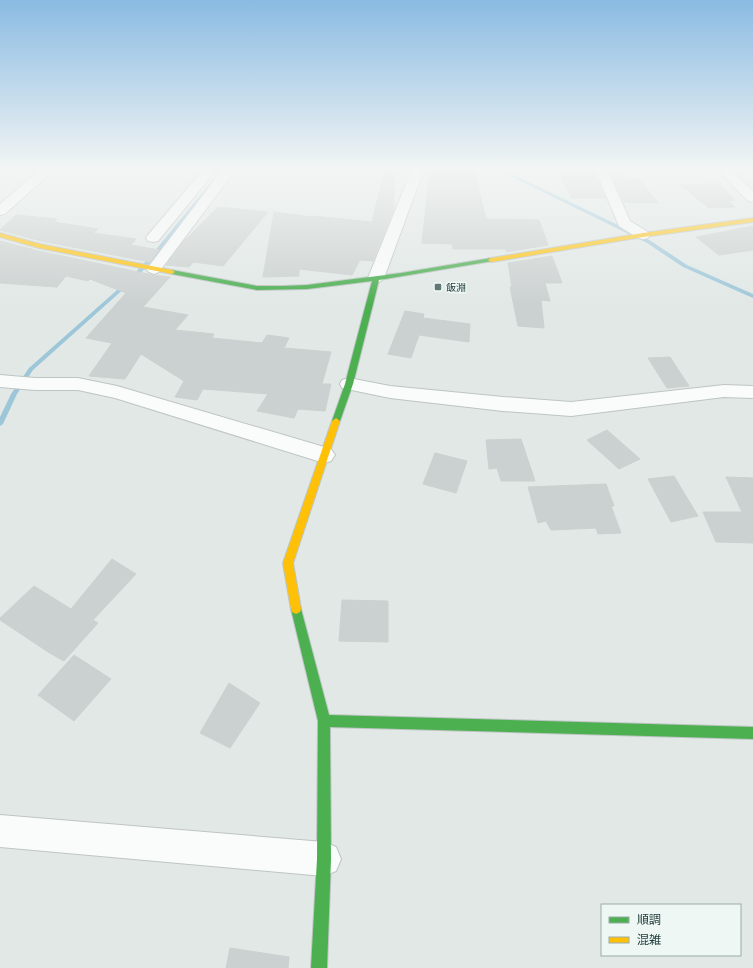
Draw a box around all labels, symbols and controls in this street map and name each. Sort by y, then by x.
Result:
marker: 飯淵 [433,282,443,292]
place label: 飯淵 [446,282,466,293]
legend [601,904,741,956]
text: 順調 [637,913,661,927]
text: 混雑 [637,933,661,947]

